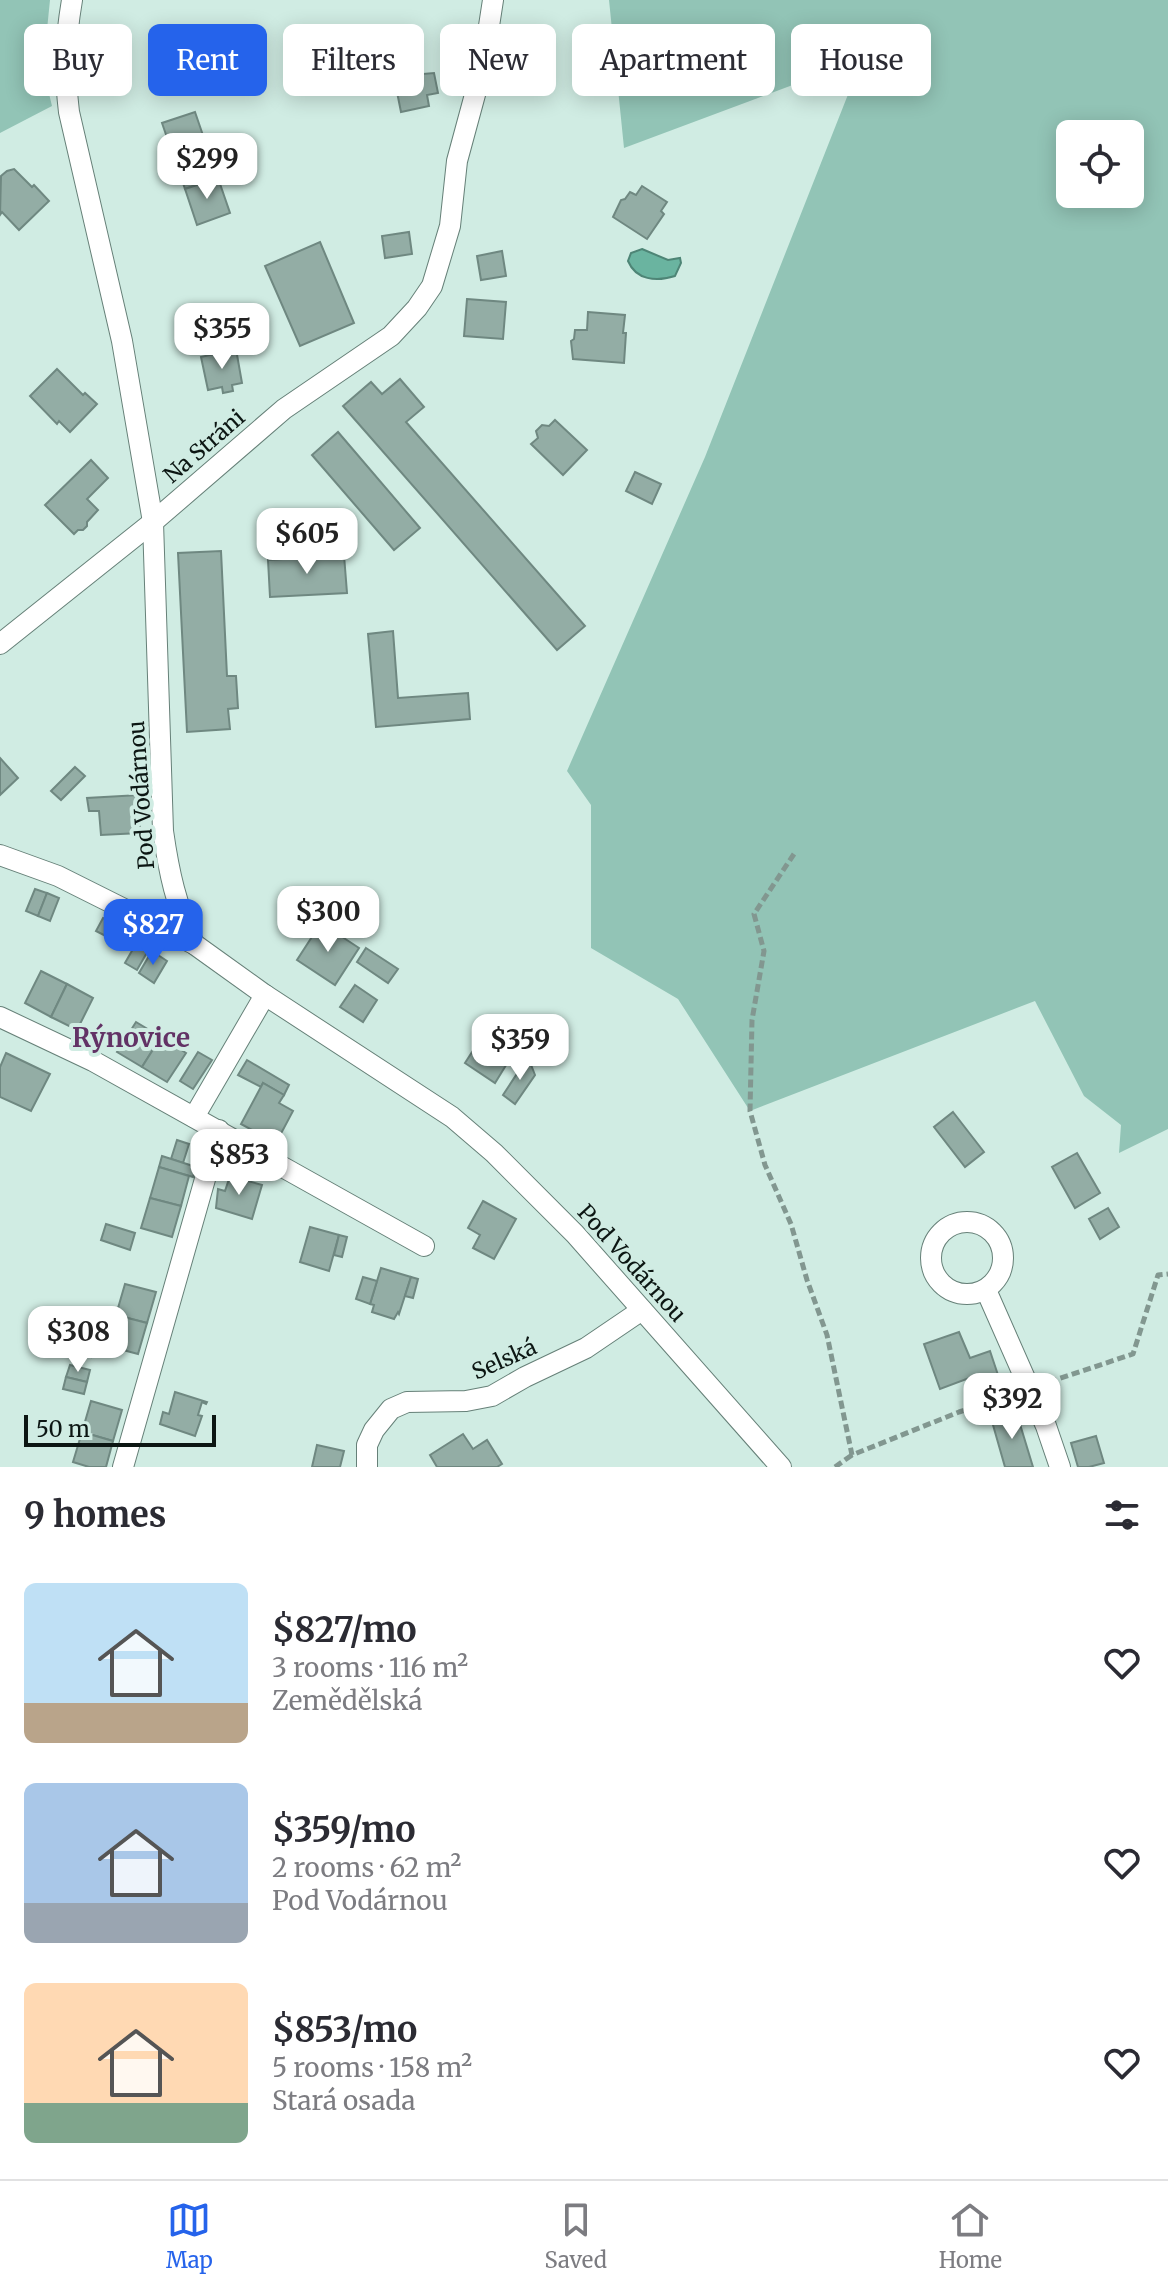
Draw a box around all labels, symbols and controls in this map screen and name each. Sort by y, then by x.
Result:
chip: Buy [24,24,132,96]
chip: Rent [148,24,267,96]
chip: Filters [283,24,424,96]
chip: New [440,24,556,96]
chip: Apartment [572,24,775,96]
chip: House [791,24,931,96]
map controls [1056,120,1144,208]
button: locate [1056,120,1144,208]
pin: $299 [160,133,254,201]
text: $299 [175,142,239,175]
pin: $355 [175,303,269,371]
text: $355 [192,312,252,345]
street label: Na Stráni [158,403,250,489]
pin: $605 [260,508,354,576]
text: $605 [275,517,339,550]
street label: Pod Vodárnou [122,720,160,870]
pin: $300 [281,886,375,954]
text: $300 [295,895,361,928]
pin: $827 [106,899,200,967]
text: $827 [122,908,184,941]
pin: $359 [473,1014,567,1082]
district label: Rýnovice [72,1021,190,1054]
text: $359 [490,1023,550,1056]
pin: $853 [192,1129,286,1197]
text: $853 [208,1138,270,1171]
street label: Pod Vodárnou [572,1198,692,1328]
pin: $308 [31,1306,125,1374]
text: $308 [46,1315,110,1348]
street label: Selská [467,1332,541,1386]
pin: $392 [965,1373,1059,1441]
text: $392 [981,1382,1043,1415]
scale bar [24,1411,216,1447]
text: 50 m [36,1415,90,1443]
icon: filters [1100,1493,1144,1537]
text: 9 homes [24,1494,166,1536]
text: $827/mo [272,1609,417,1651]
icon: home [88,1615,184,1711]
icon: heart [1100,1641,1144,1685]
text: 3 rooms · 116 m² [272,1651,468,1684]
text: Zemědělská [272,1684,422,1717]
text: $359/mo [272,1809,416,1851]
icon: home [88,1815,184,1911]
icon: heart [1100,1841,1144,1885]
text: 2 rooms · 62 m² [272,1851,461,1884]
text: Pod Vodárnou [272,1884,448,1917]
text: $853/mo [272,2009,417,2051]
icon: home [88,2015,184,2111]
icon: heart [1100,2041,1144,2085]
text: 5 rooms · 158 m² [272,2051,472,2084]
text: Stará osada [272,2084,415,2117]
tab: Map [166,2198,213,2274]
tab: Saved [545,2198,607,2274]
tab: Home [939,2198,1002,2274]

